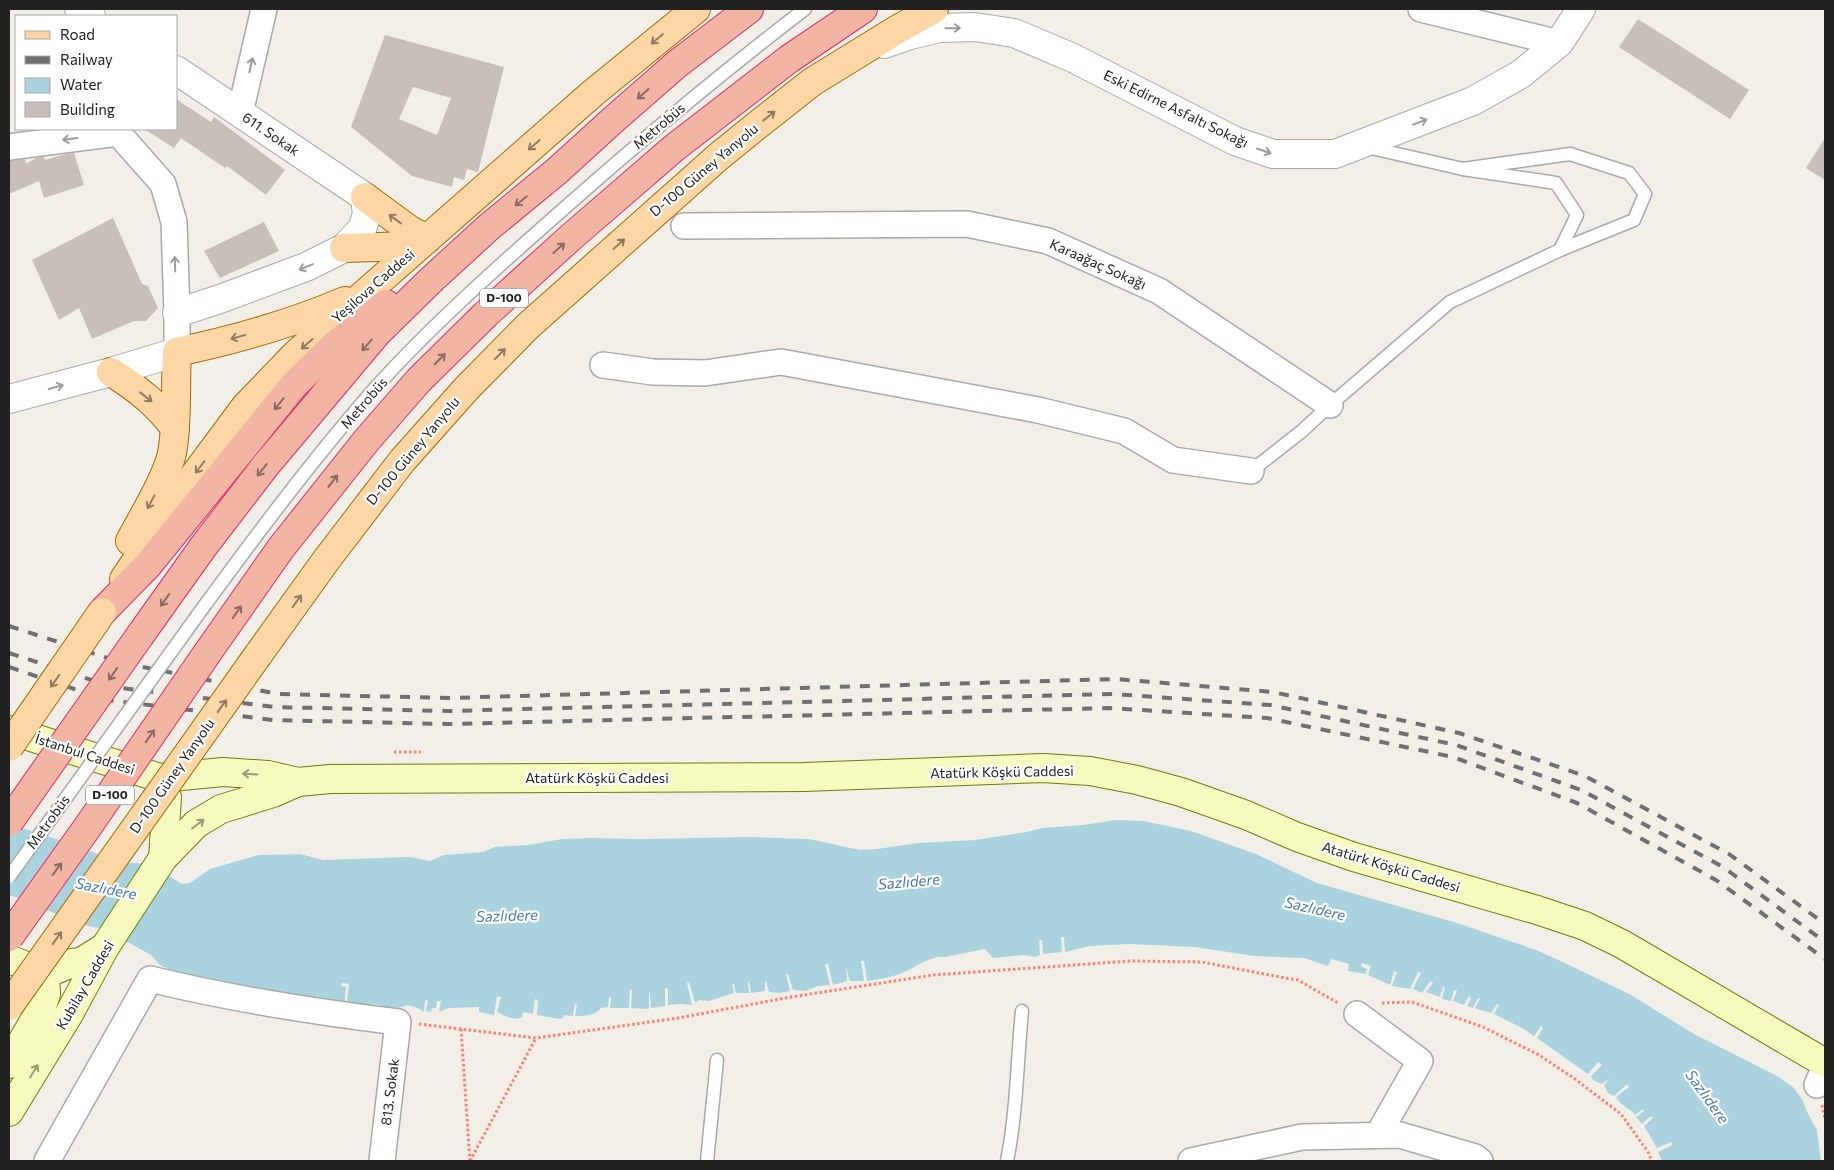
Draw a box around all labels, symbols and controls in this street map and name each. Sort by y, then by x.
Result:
legend [15,15,178,130]
one-way arrow [945,23,961,32]
text: Road [60,25,95,43]
one-way arrow [651,33,664,44]
text: Railway [60,50,113,68]
one-way arrow [247,58,256,74]
street label: Eski Edirne Asfaltı Sokağı [1101,66,1251,151]
text: Water [60,75,102,93]
one-way arrow [636,88,649,100]
street label: Metrobüs [629,99,688,152]
text: Building [60,100,115,118]
street label: 611. Sokak [239,108,304,159]
one-way arrow [762,110,775,121]
one-way arrow [1412,117,1427,126]
street label: D-100 Güney Yanyolu [646,119,761,220]
one-way arrow [62,134,78,144]
one-way arrow [528,139,541,151]
one-way arrow [1255,147,1271,156]
one-way arrow [514,196,527,207]
one-way arrow [389,214,403,224]
street label: Karaağaç Sokağı [1047,235,1149,292]
one-way arrow [613,238,626,249]
one-way arrow [552,242,565,254]
street label: Yeşilova Caddesi [328,245,418,326]
one-way arrow [171,256,180,272]
one-way arrow [299,262,314,272]
road number: D-100 [480,288,528,308]
one-way arrow [231,333,247,343]
one-way arrow [300,338,313,350]
one-way arrow [361,339,372,352]
one-way arrow [494,348,506,360]
one-way arrow [434,353,447,365]
street label: Metrobüs [337,373,391,432]
one-way arrow [47,381,63,391]
one-way arrow [140,391,153,402]
street label: D-100 Güney Yanyolu [362,393,463,508]
one-way arrow [274,397,285,410]
one-way arrow [195,460,206,473]
one-way arrow [257,463,268,476]
one-way arrow [328,475,339,488]
one-way arrow [146,494,156,509]
one-way arrow [160,593,170,607]
one-way arrow [292,594,302,608]
one-way arrow [232,605,242,619]
one-way arrow [108,667,118,681]
one-way arrow [49,674,60,687]
one-way arrow [217,699,227,713]
street label: D-100 Güney Yanyolu [126,715,218,836]
street label: İstanbul Caddesi [33,729,137,778]
one-way arrow [145,729,155,743]
street label: Atatürk Köşkü Caddesi [930,762,1074,781]
one-way arrow [242,769,258,779]
street label: Atatürk Köşkü Caddesi [525,769,669,786]
road number: D-100 [86,786,134,804]
street label: Metrobüs [22,791,73,852]
one-way arrow [191,819,204,830]
street label: Atatürk Köşkü Caddesi [1320,837,1462,896]
one-way arrow [52,863,63,876]
water label: Sazlıdere [877,869,941,893]
water label: Sazlıdere [74,873,138,903]
water label: Sazlıdere [1283,892,1348,924]
water label: Sazlıdere [476,905,538,925]
one-way arrow [52,931,62,945]
street label: Kubilay Caddesi [52,937,117,1032]
street label: 813. Sokak [377,1057,402,1126]
one-way arrow [30,1064,40,1078]
water label: Sazlıdere [1682,1066,1733,1127]

